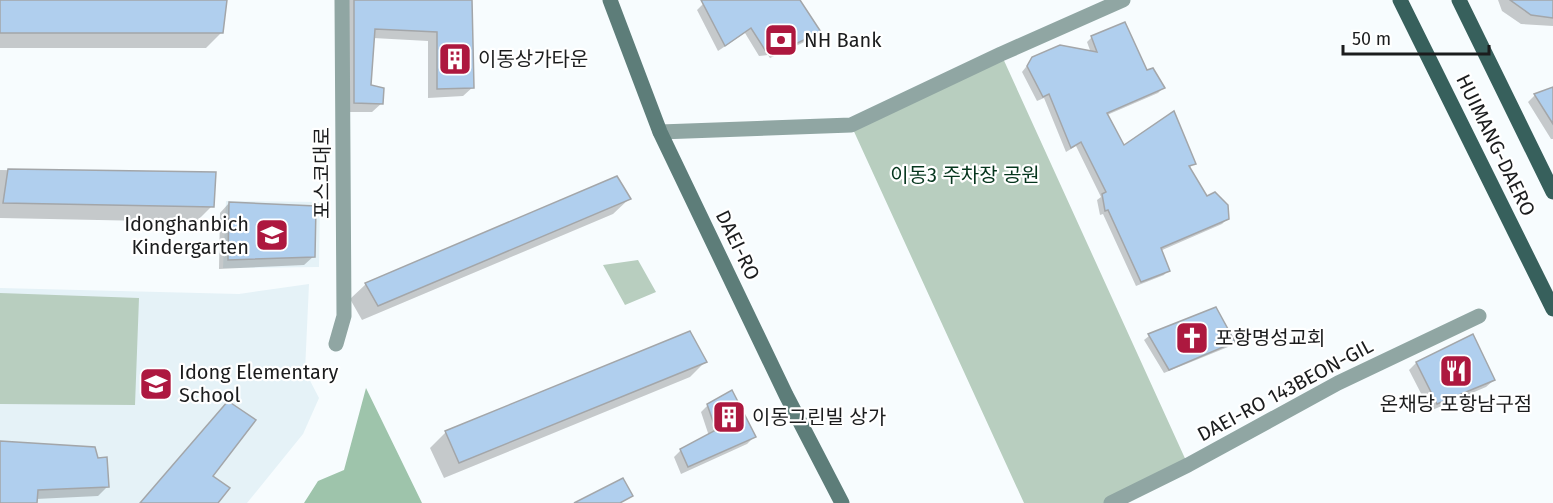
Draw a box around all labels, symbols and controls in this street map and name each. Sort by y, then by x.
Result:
scale bar [1343,18,1488,56]
bank icon: NH Bank [763,22,799,58]
place label: NH Bank [804,28,882,52]
text: 50 m [1352,28,1391,50]
building icon: 이동상가타운 [437,41,473,77]
place label: 이동상가타운 [478,47,588,71]
street label: HUIMANG-DAERO [1451,70,1541,220]
street label: 포스코대로 [310,127,334,219]
park label: 이동3 주차장 공원 [890,163,1040,187]
street label: DAEI-RO [711,206,765,284]
place label: Idonghanbich Kindergarten [124,212,249,259]
school or university icon: Idonghanbich Kindergarten [254,217,290,253]
church icon: 포항명성교회 [1174,320,1210,356]
place label: 포항명성교회 [1215,326,1325,350]
street label: DAEI-RO 143BEON-GIL [1193,334,1377,446]
restaurant icon: 온채당 포항남구점 [1438,353,1474,389]
place label: Idong Elementary School [179,360,339,407]
school or university icon: Idong Elementary School [138,366,174,402]
place label: 온채당 포항남구점 [1380,392,1532,416]
building icon: 이동그린빌 상가 [711,399,747,435]
place label: 이동그린빌 상가 [752,405,886,429]

